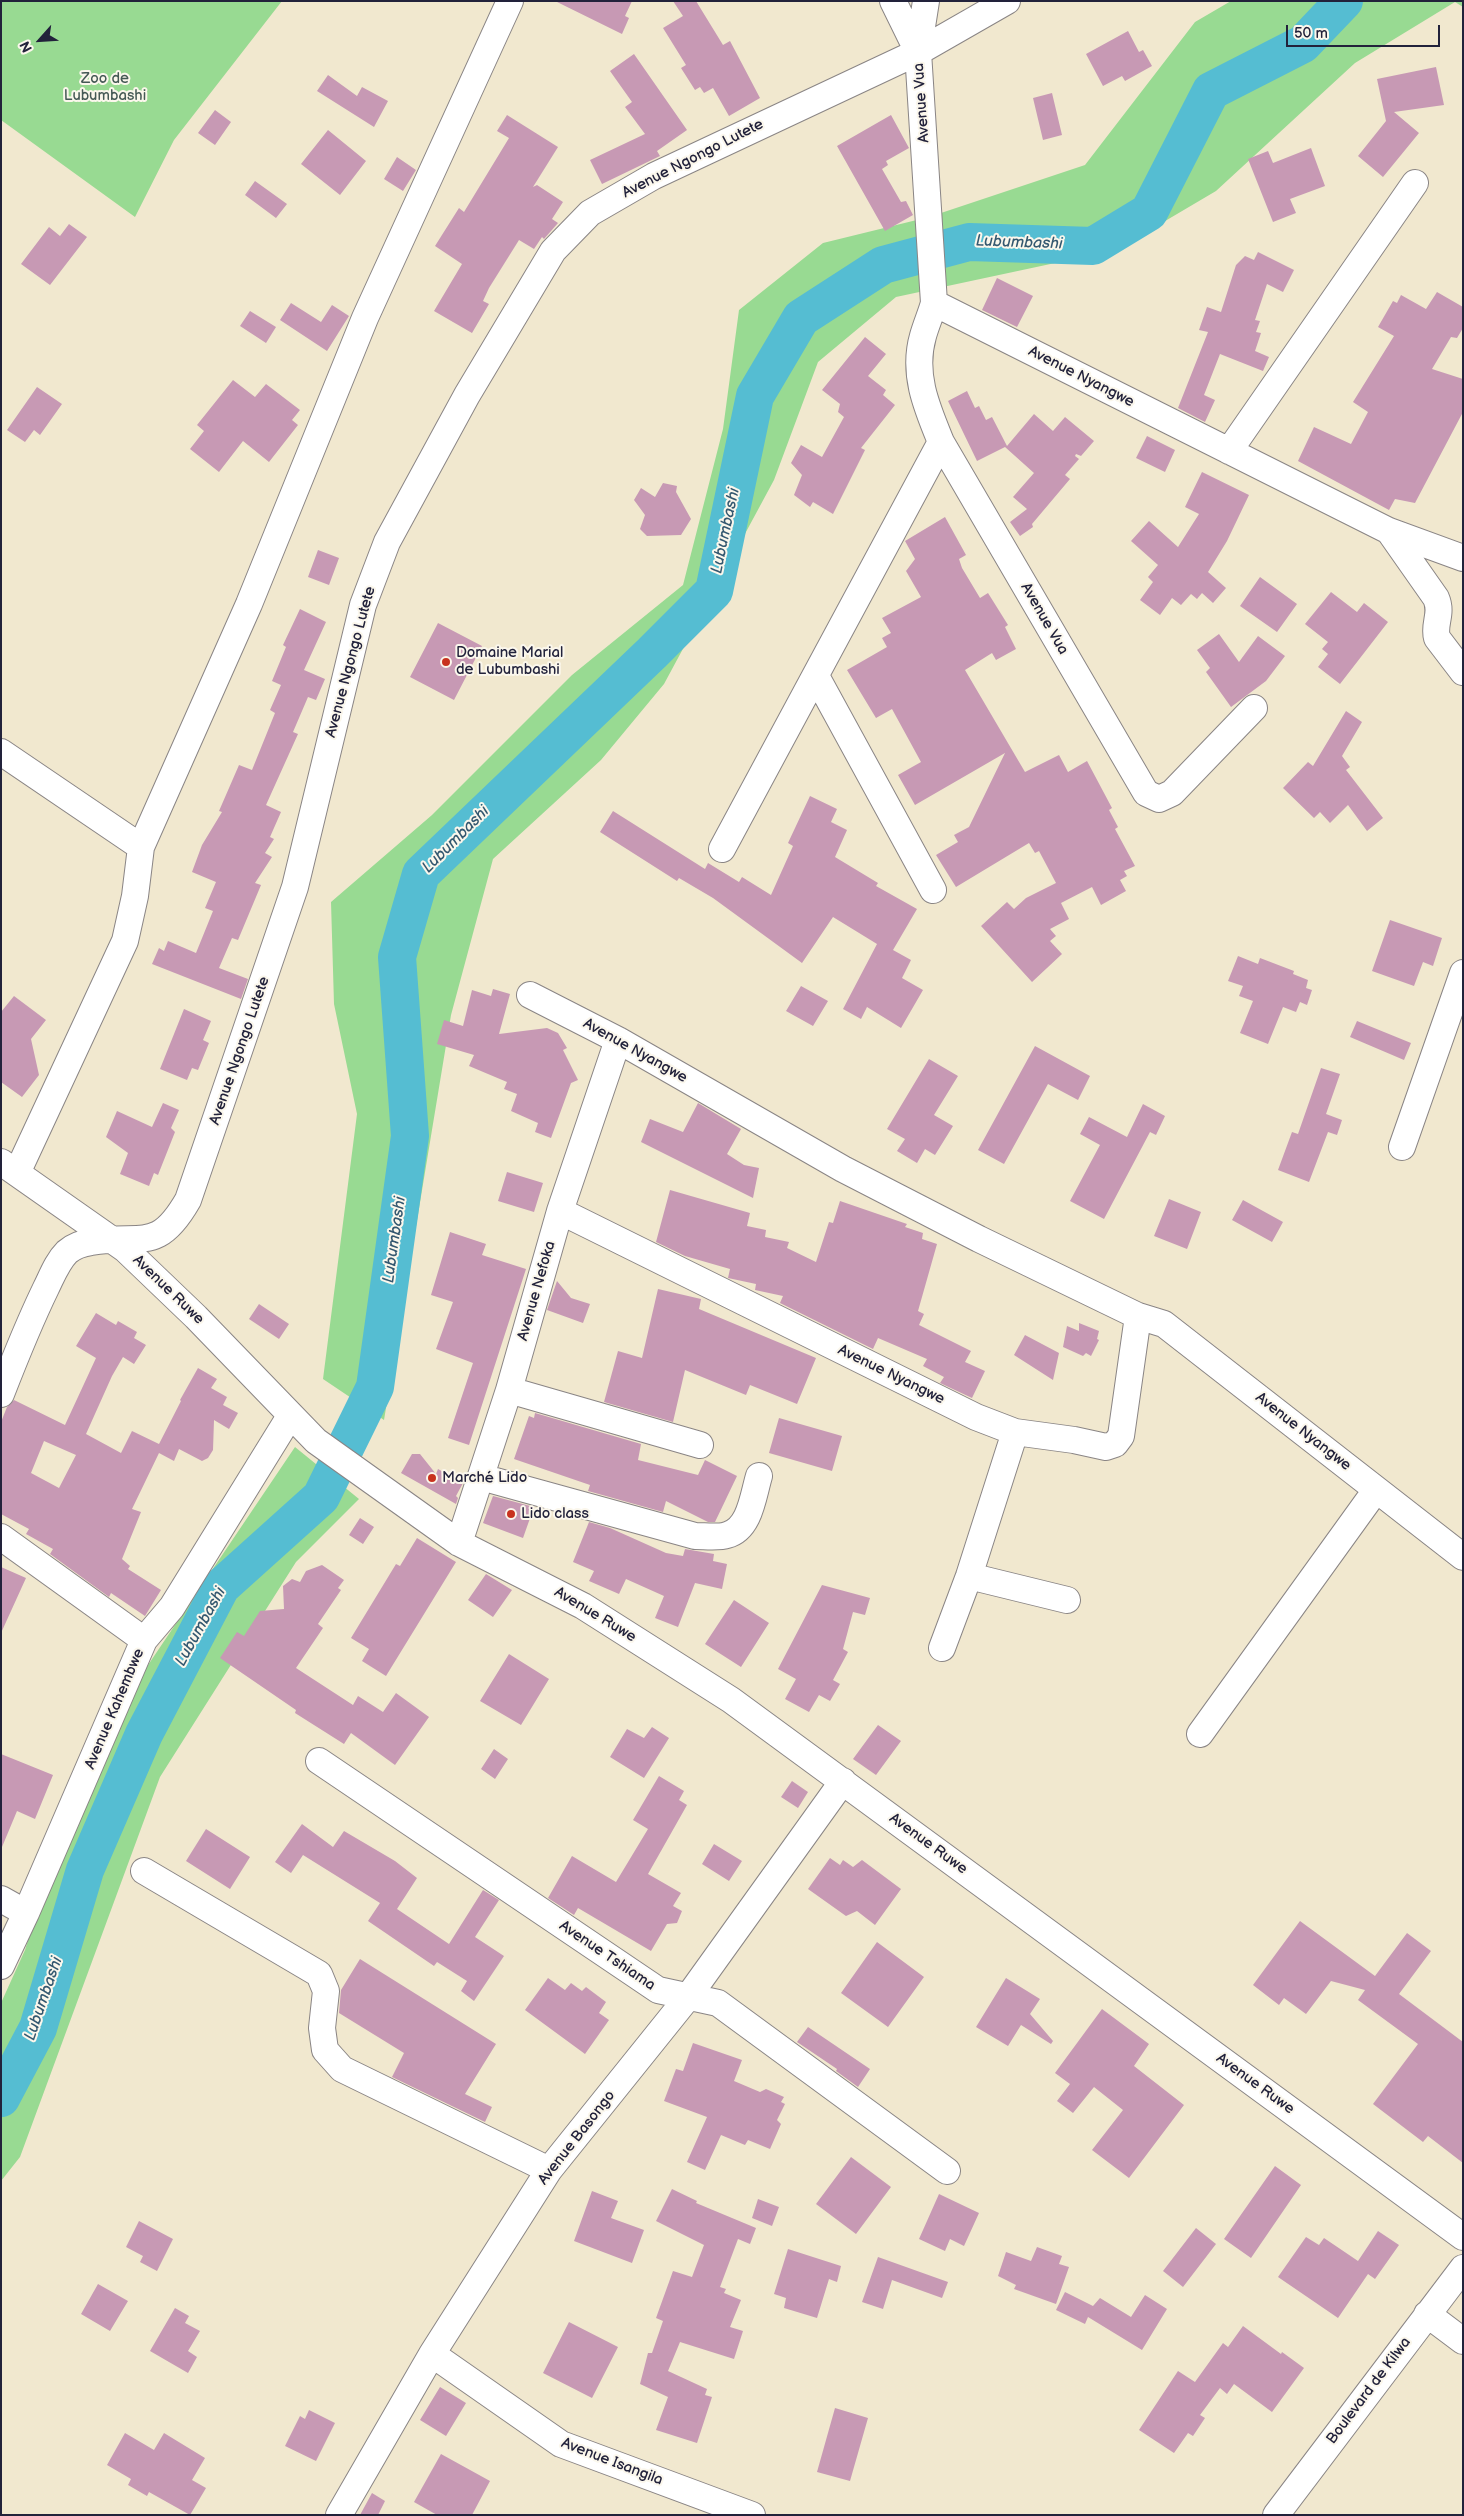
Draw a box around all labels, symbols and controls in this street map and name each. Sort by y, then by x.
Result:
north arrow [15,15,65,65]
scale bar [1289,15,1443,47]
text: 50 m [1294,24,1328,43]
text: N [16,38,36,55]
street label: Avenue Vua [910,63,934,143]
park label: Zoo de Lubumbashi [64,70,146,105]
street label: Avenue Ngongo Lutete [620,116,766,202]
water label: Lubumbashi [975,232,1063,254]
street label: Avenue Nyangwe [1025,343,1137,411]
water label: Lubumbashi [708,487,744,575]
street label: Avenue Vua [1016,580,1072,658]
street label: Avenue Ngongo Lutete [322,584,380,740]
place label: Domaine Marial de Lubumbashi [456,644,563,679]
marker: Domaine Marial de Lubumbashi [440,656,452,668]
water label: Lubumbashi [419,803,493,877]
street label: Avenue Ngongo Lutete [206,974,274,1128]
street label: Avenue Nyangwe [580,1015,690,1087]
water label: Lubumbashi [379,1196,411,1284]
street label: Avenue Nefoka [514,1239,560,1343]
street label: Avenue Ruwe [129,1251,207,1329]
street label: Avenue Nyangwe [835,1341,947,1409]
street label: Avenue Nyangwe [1252,1389,1354,1475]
place label: Marché Lido [442,1469,527,1487]
marker: Marché Lido [426,1472,438,1484]
place label: Lido class [521,1505,589,1523]
marker: Lido class [505,1508,517,1520]
water label: Lubumbashi [172,1584,230,1670]
street label: Avenue Ruwe [551,1584,639,1646]
street label: Avenue Kahembwe [81,1646,149,1772]
street label: Avenue Ruwe [885,1810,971,1878]
street label: Avenue Tshiama [556,1917,658,1995]
water label: Lubumbashi [21,1955,67,2043]
street label: Avenue Ruwe [1212,2050,1298,2118]
street label: Avenue Basongo [535,2087,619,2189]
street label: Boulevard de Kilwa [1323,2334,1415,2448]
street label: Avenue Isangila [559,2434,665,2490]

